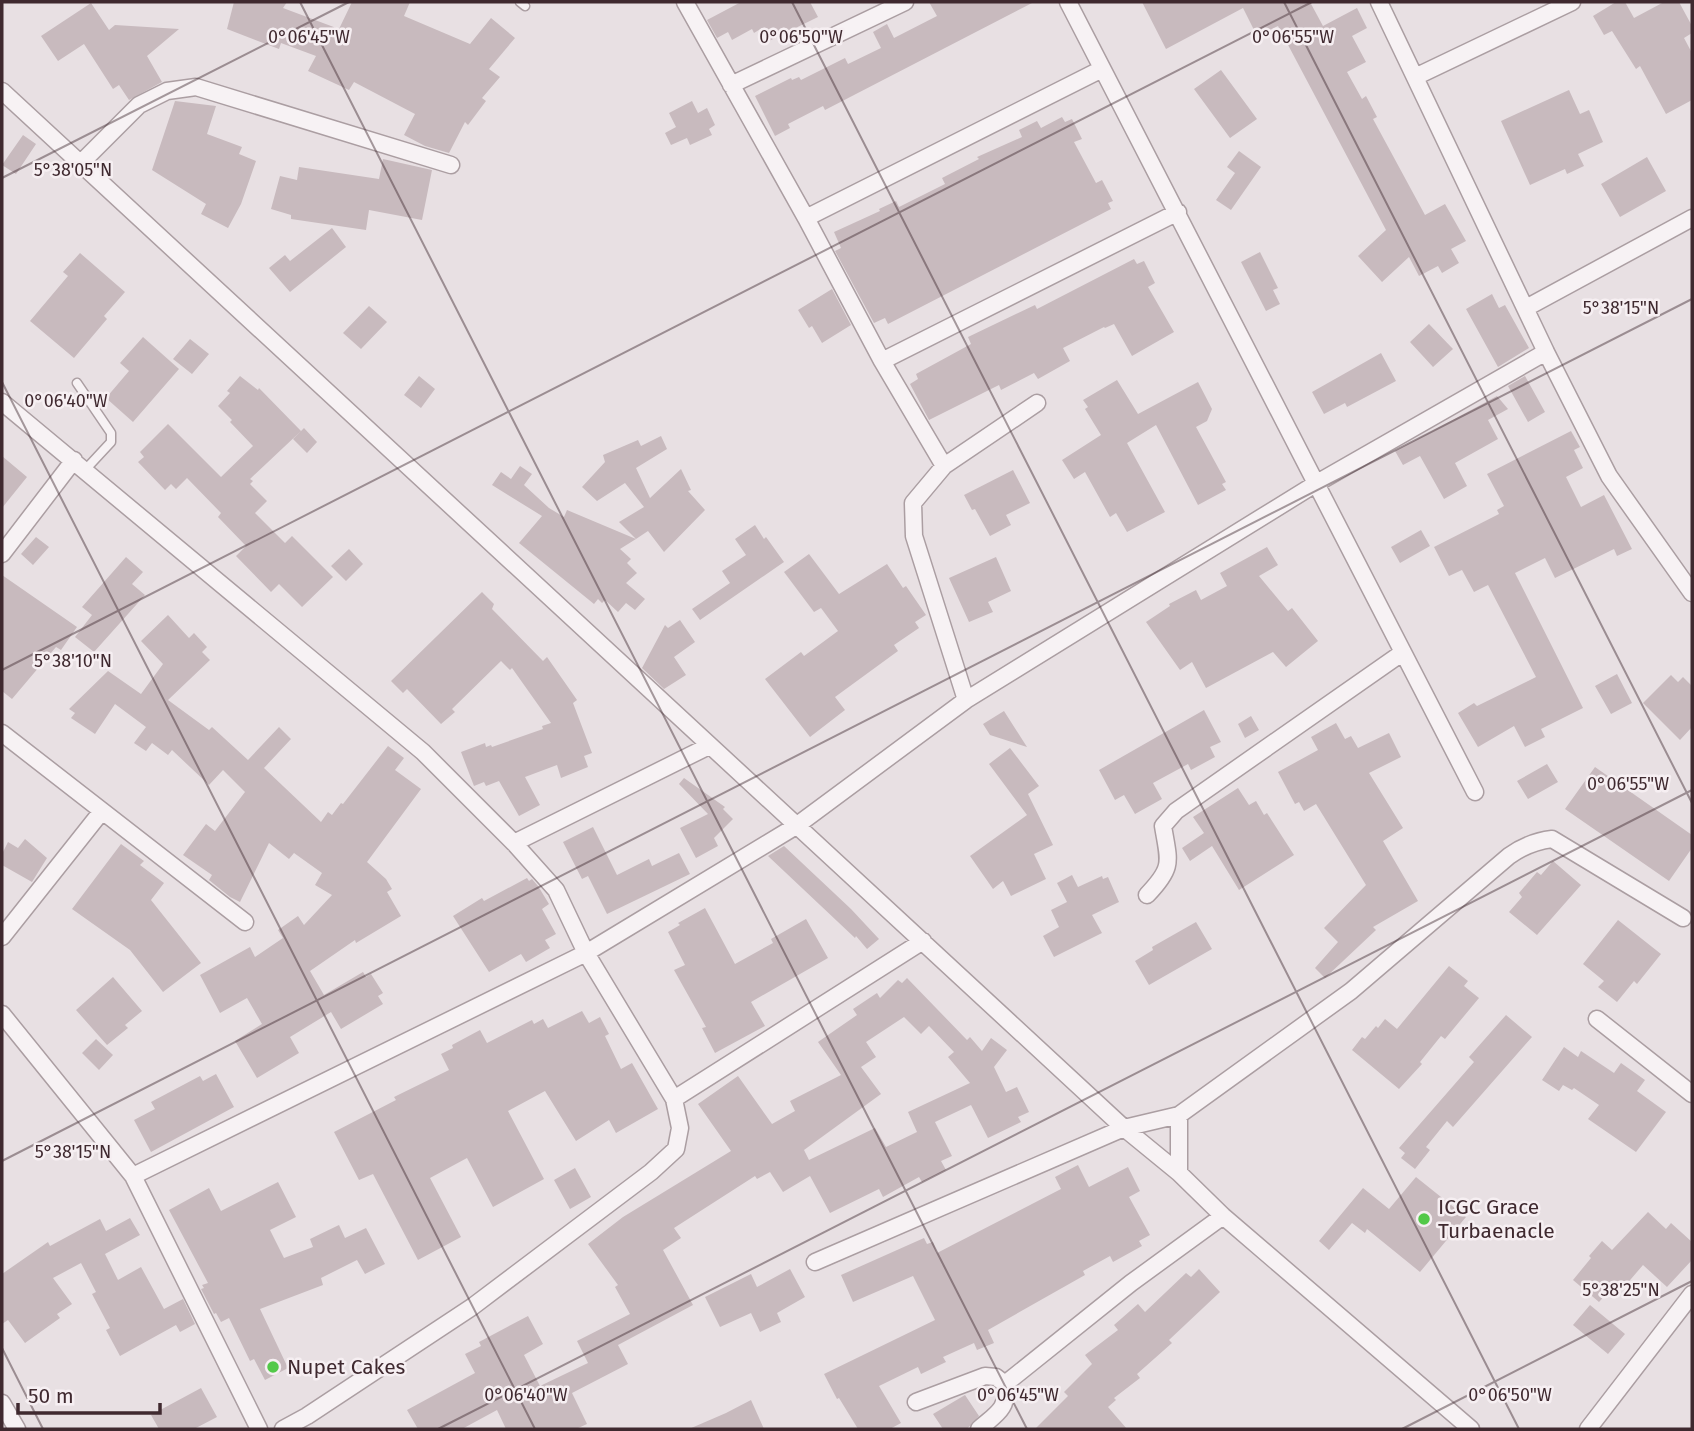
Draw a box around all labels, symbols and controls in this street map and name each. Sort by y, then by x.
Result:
text: 0°06'45"W [268,26,350,48]
text: 0°06'50"W [759,26,843,48]
text: 0°06'55"W [1252,26,1334,48]
text: 5°38'05"N [34,159,112,181]
text: 5°38'15"N [1583,297,1659,319]
text: 0°06'40"W [24,390,108,412]
text: 5°38'10"N [34,650,112,672]
text: 0°06'55"W [1587,773,1669,795]
text: 5°38'15"N [35,1141,111,1163]
place label: ICGC Grace Turbaenacle [1438,1194,1555,1244]
marker: ICGC Grace Turbaenacle [1416,1211,1432,1227]
text: 5°38'25"N [1582,1279,1660,1301]
place label: Nupet Cakes [287,1354,406,1380]
marker: Nupet Cakes [265,1359,281,1375]
scale bar [18,1372,159,1416]
text: 50 m [28,1383,74,1409]
text: 0°06'40"W [484,1384,568,1406]
text: 0°06'45"W [977,1384,1059,1406]
text: 0°06'50"W [1468,1384,1552,1406]

